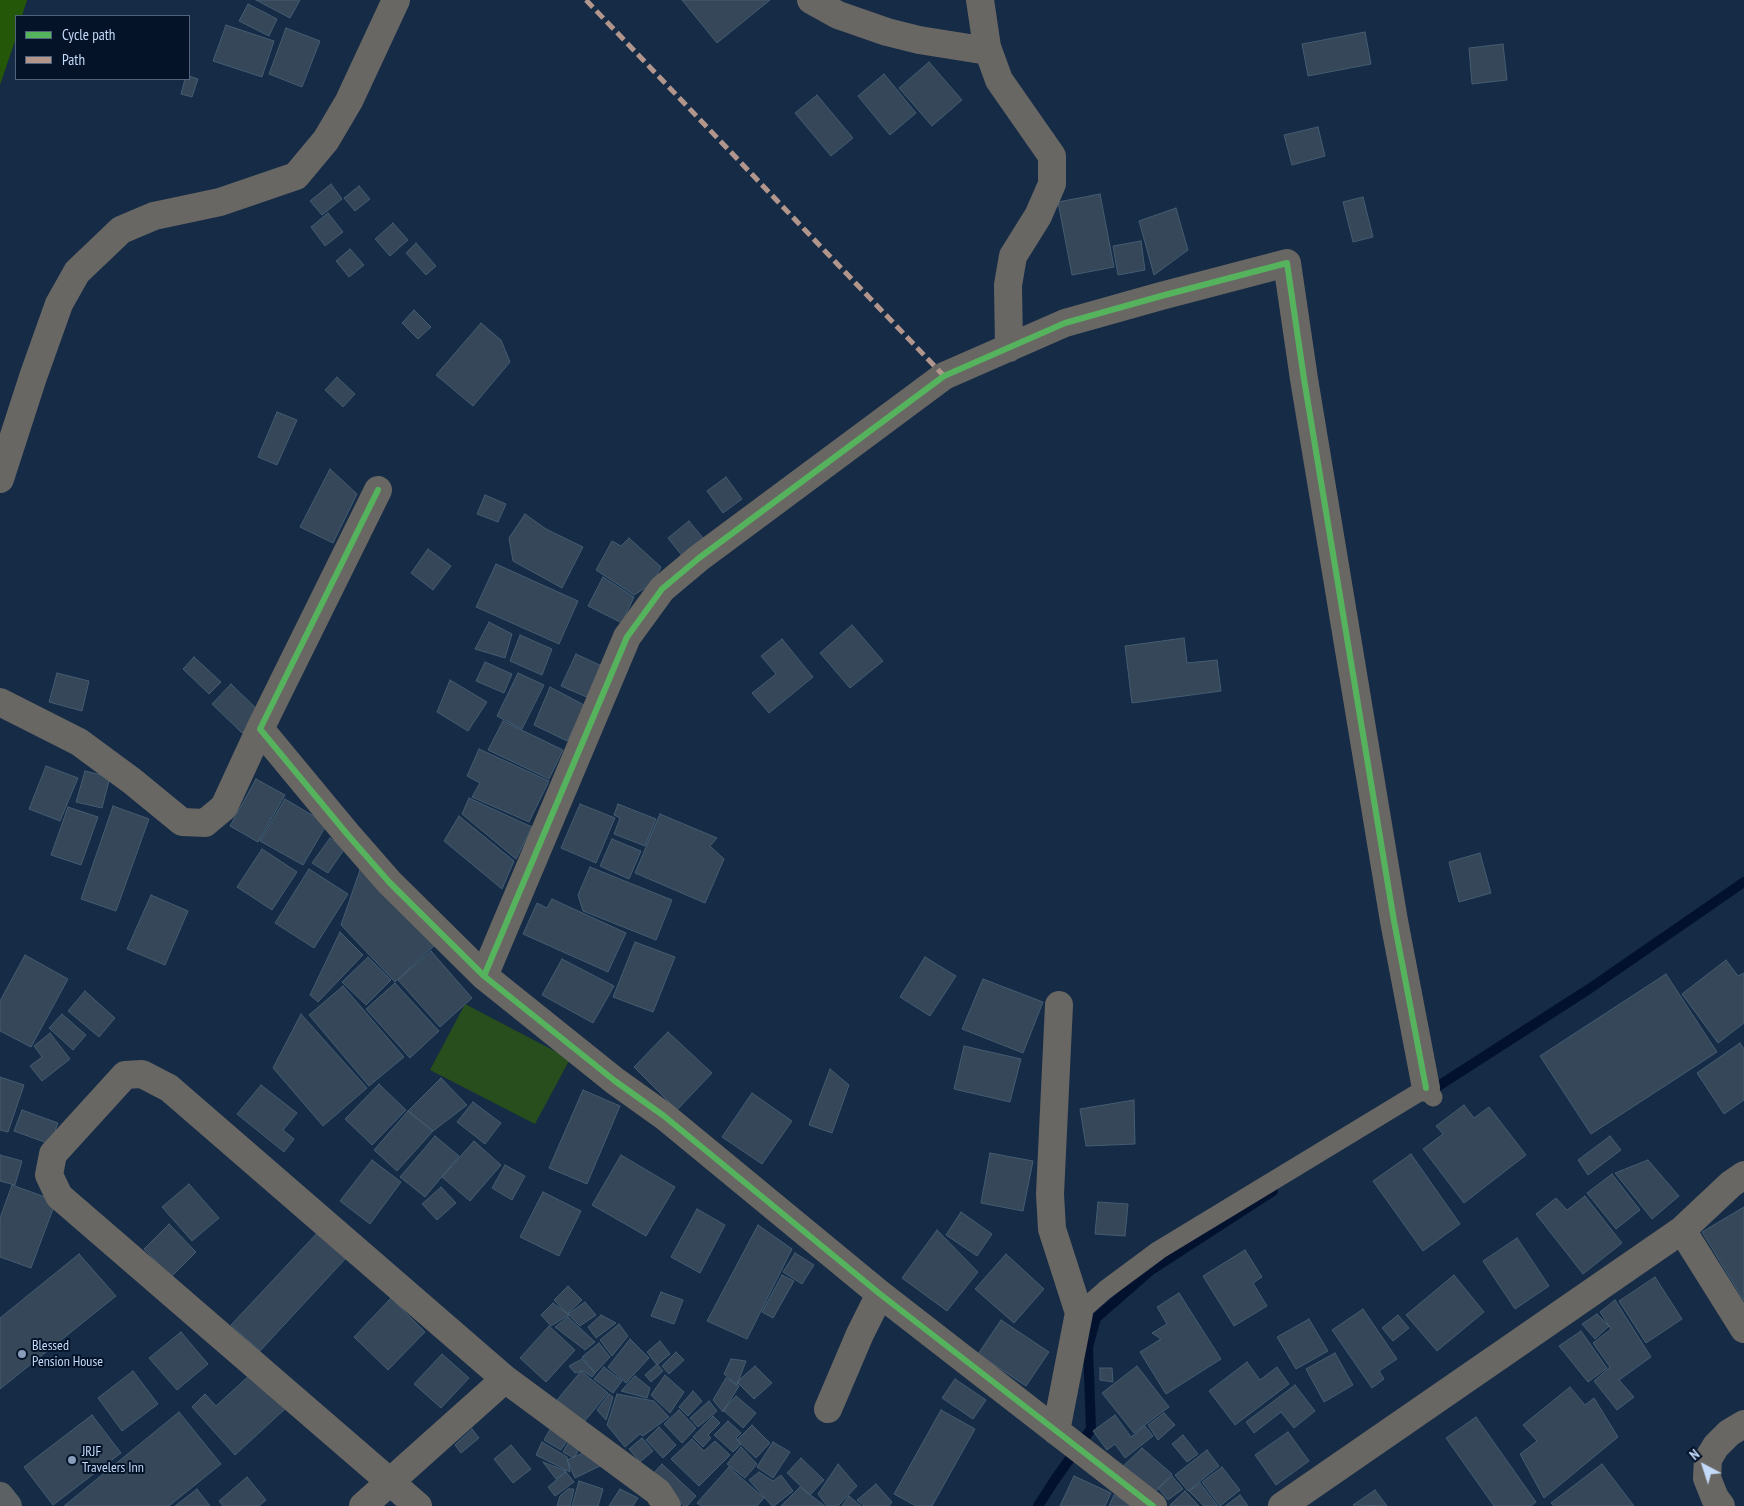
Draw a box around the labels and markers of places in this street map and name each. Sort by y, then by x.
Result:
place label: Blessed Pension House [32,1338,103,1370]
marker: Blessed Pension House [16,1348,28,1360]
place label: JRJF Travelers Inn [82,1444,144,1476]
marker: JRJF Travelers Inn [66,1454,78,1466]

